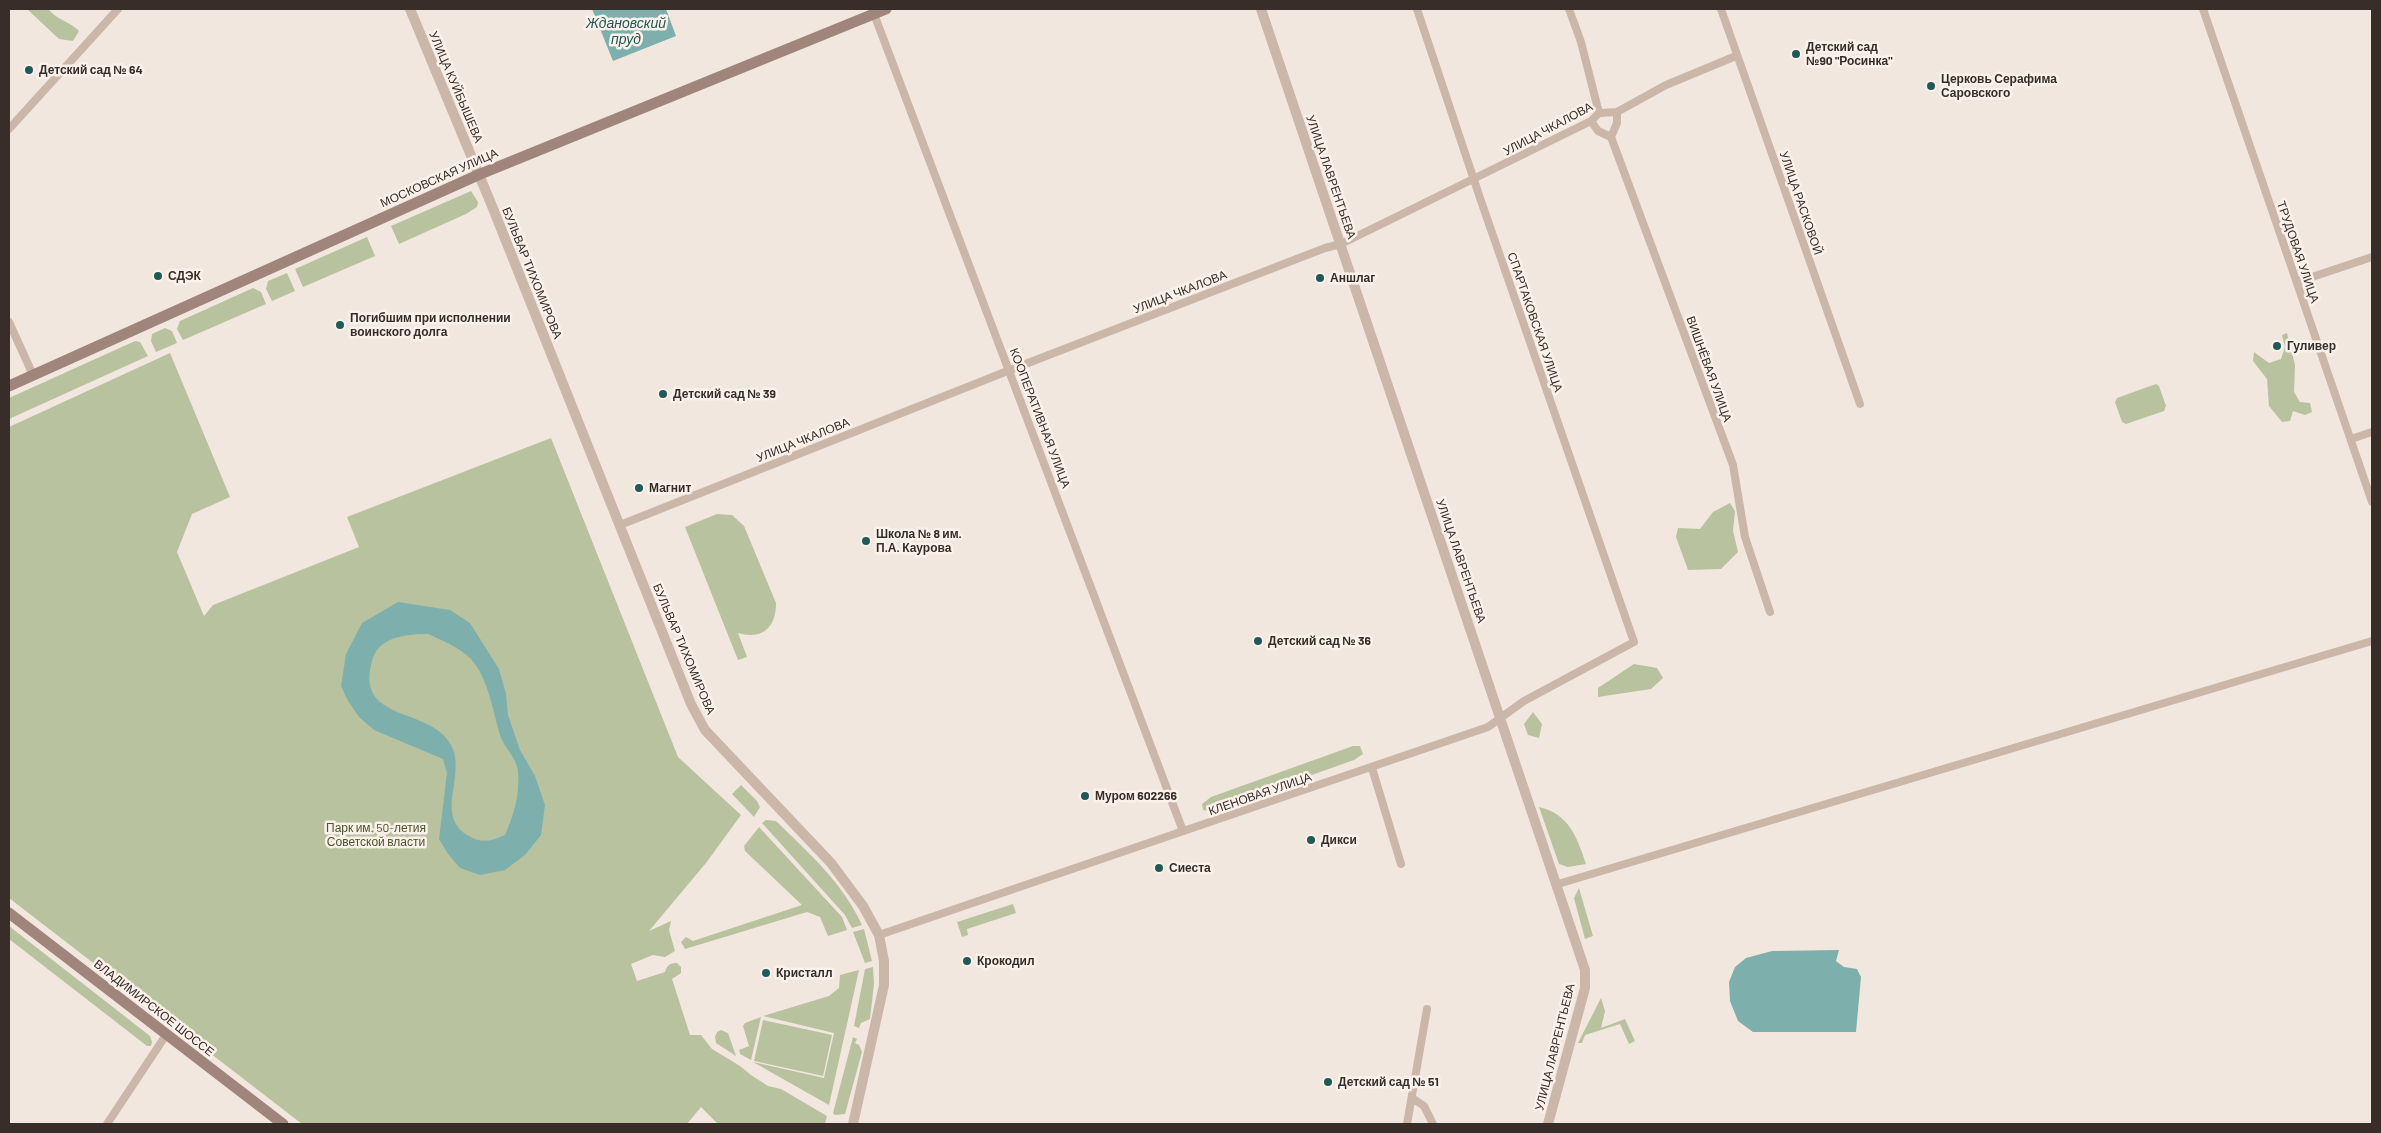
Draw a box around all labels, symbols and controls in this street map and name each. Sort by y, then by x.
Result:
water label: Ждановский пруд [586,15,666,48]
street label: УЛИЦА КУЙБЫШЕВА [426,29,486,145]
place label: Детский сад №90 "Росинка" [1806,40,1892,68]
marker: Детский сад №90 "Росинка" [1790,48,1802,60]
place label: Детский сад № 64 [39,63,143,77]
marker: Детский сад № 64 [23,64,35,76]
place label: Церковь Серафима Саровского [1941,72,2057,100]
marker: Церковь Серафима Саровского [1925,80,1937,92]
street label: УЛИЦА ЧКАЛОВА [1501,99,1595,159]
street label: УЛИЦА ЛАВРЕНТЬЕВА [1303,113,1359,241]
street label: МОСКОВСКАЯ УЛИЦА [378,146,500,210]
street label: УЛИЦА РАСКОВОЙ [1777,149,1825,257]
street label: ТРУДОВАЯ УЛИЦА [2274,199,2322,305]
street label: БУЛЬВАР ТИХОМИРОВА [499,205,565,341]
street label: СПАРТАКОВСКАЯ УЛИЦА [1504,250,1566,394]
street label: УЛИЦА ЧКАЛОВА [1131,268,1229,316]
place label: СДЭК [168,269,201,283]
marker: СДЭК [152,270,164,282]
place label: Аншлаг [1330,271,1375,285]
marker: Аншлаг [1314,272,1326,284]
place label: Погибшим при исполнении воинского долга [350,311,511,339]
street label: ВИШНЁВАЯ УЛИЦА [1683,314,1735,424]
marker: Погибшим при исполнении воинского долга [334,319,346,331]
place label: Гуливер [2287,339,2336,353]
marker: Гуливер [2271,340,2283,352]
street label: КООПЕРАТИВНАЯ УЛИЦА [1007,346,1073,490]
place label: Детский сад № 39 [673,387,776,401]
marker: Детский сад № 39 [657,388,669,400]
street label: УЛИЦА ЧКАЛОВА [754,415,852,465]
place label: Магнит [649,481,691,495]
marker: Магнит [633,482,645,494]
street label: УЛИЦА ЛАВРЕНТЬЕВА [1433,497,1489,625]
place label: Школа № 8 им. П.А. Каурова [876,527,962,555]
marker: Школа № 8 им. П.А. Каурова [860,535,872,547]
street label: БУЛЬВАР ТИХОМИРОВА [650,581,718,717]
place label: Детский сад № 36 [1268,634,1371,648]
marker: Детский сад № 36 [1252,635,1264,647]
street label: КЛЕНОВАЯ УЛИЦА [1207,770,1313,818]
place label: Муром 602266 [1095,789,1177,803]
marker: Муром 602266 [1079,790,1091,802]
park label: Парк им. 50-летия Советской власти [326,821,426,849]
place label: Дикси [1321,833,1357,847]
marker: Дикси [1305,834,1317,846]
place label: Сиеста [1169,861,1211,875]
marker: Сиеста [1153,862,1165,874]
place label: Крокодил [977,954,1035,968]
marker: Крокодил [961,955,973,967]
street label: ВЛАДИМИРСКОЕ ШОССЕ [91,957,217,1059]
place label: Кристалл [776,966,833,980]
marker: Кристалл [760,967,772,979]
street label: УЛИЦА ЛАВРЕНТЬЕВА [1532,982,1578,1112]
place label: Детский сад № 51 [1338,1075,1439,1089]
marker: Детский сад № 51 [1322,1076,1334,1088]

